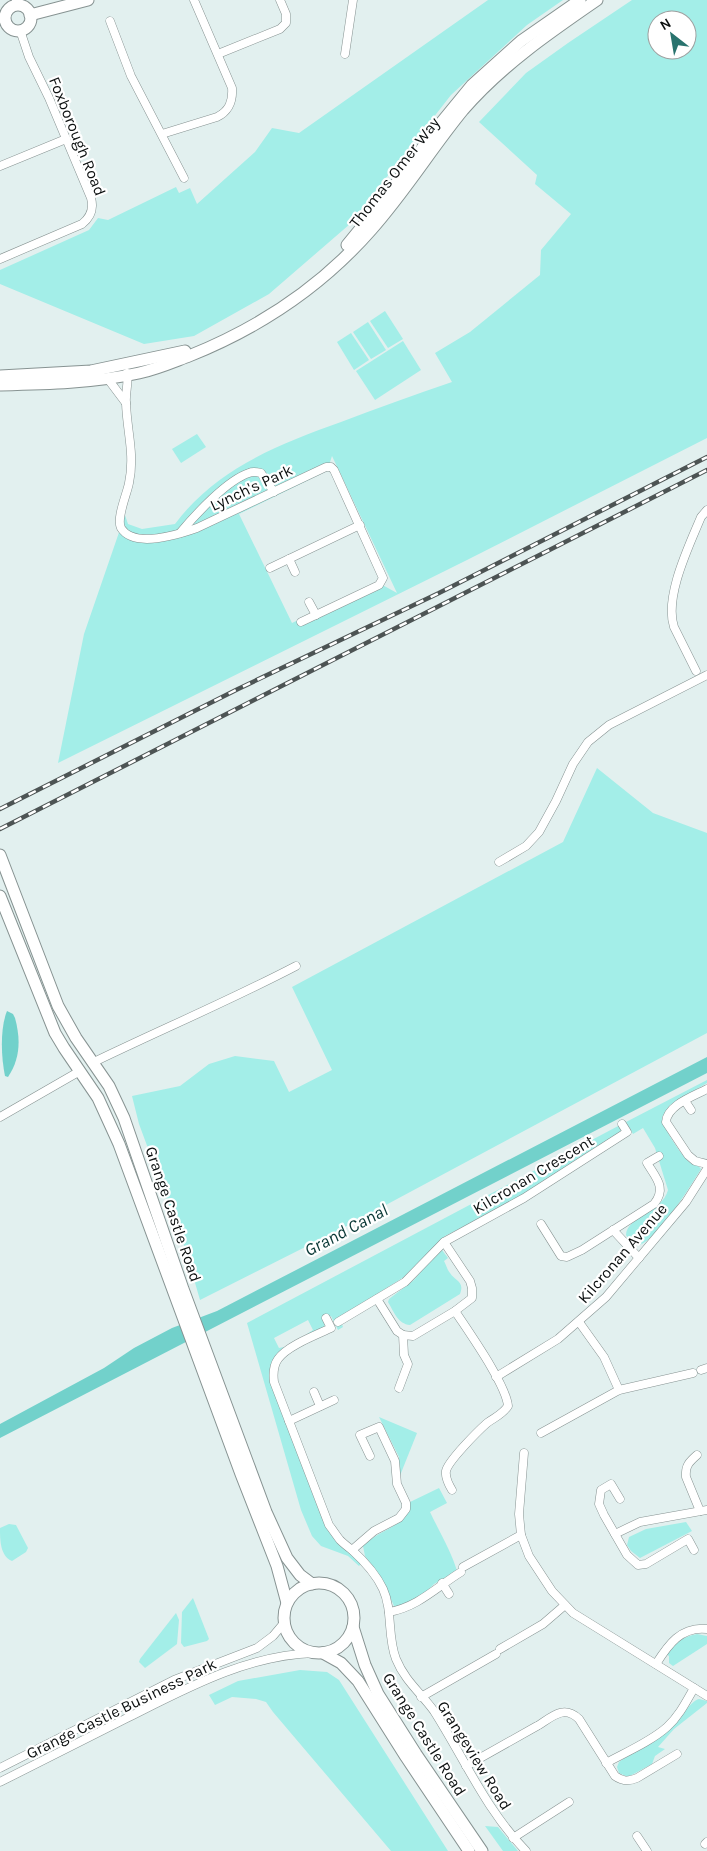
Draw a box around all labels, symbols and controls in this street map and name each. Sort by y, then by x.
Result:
north arrow [647,10,697,60]
text: N [657,14,674,34]
street label: Foxborough Road [45,74,110,198]
street label: Thomas Omer Way [345,113,444,232]
street label: Lynch's Park [207,460,296,515]
street label: Kilcronan Crescent [469,1131,597,1218]
street label: Grange Castle Road [141,1144,206,1284]
water label: Grand Canal [301,1199,392,1261]
street label: Kilcronan Avenue [574,1199,671,1307]
street label: Grange Castle Business Park [23,1654,219,1763]
street label: Grange Castle Road [379,1669,470,1799]
street label: Grangeview Road [433,1697,516,1813]

